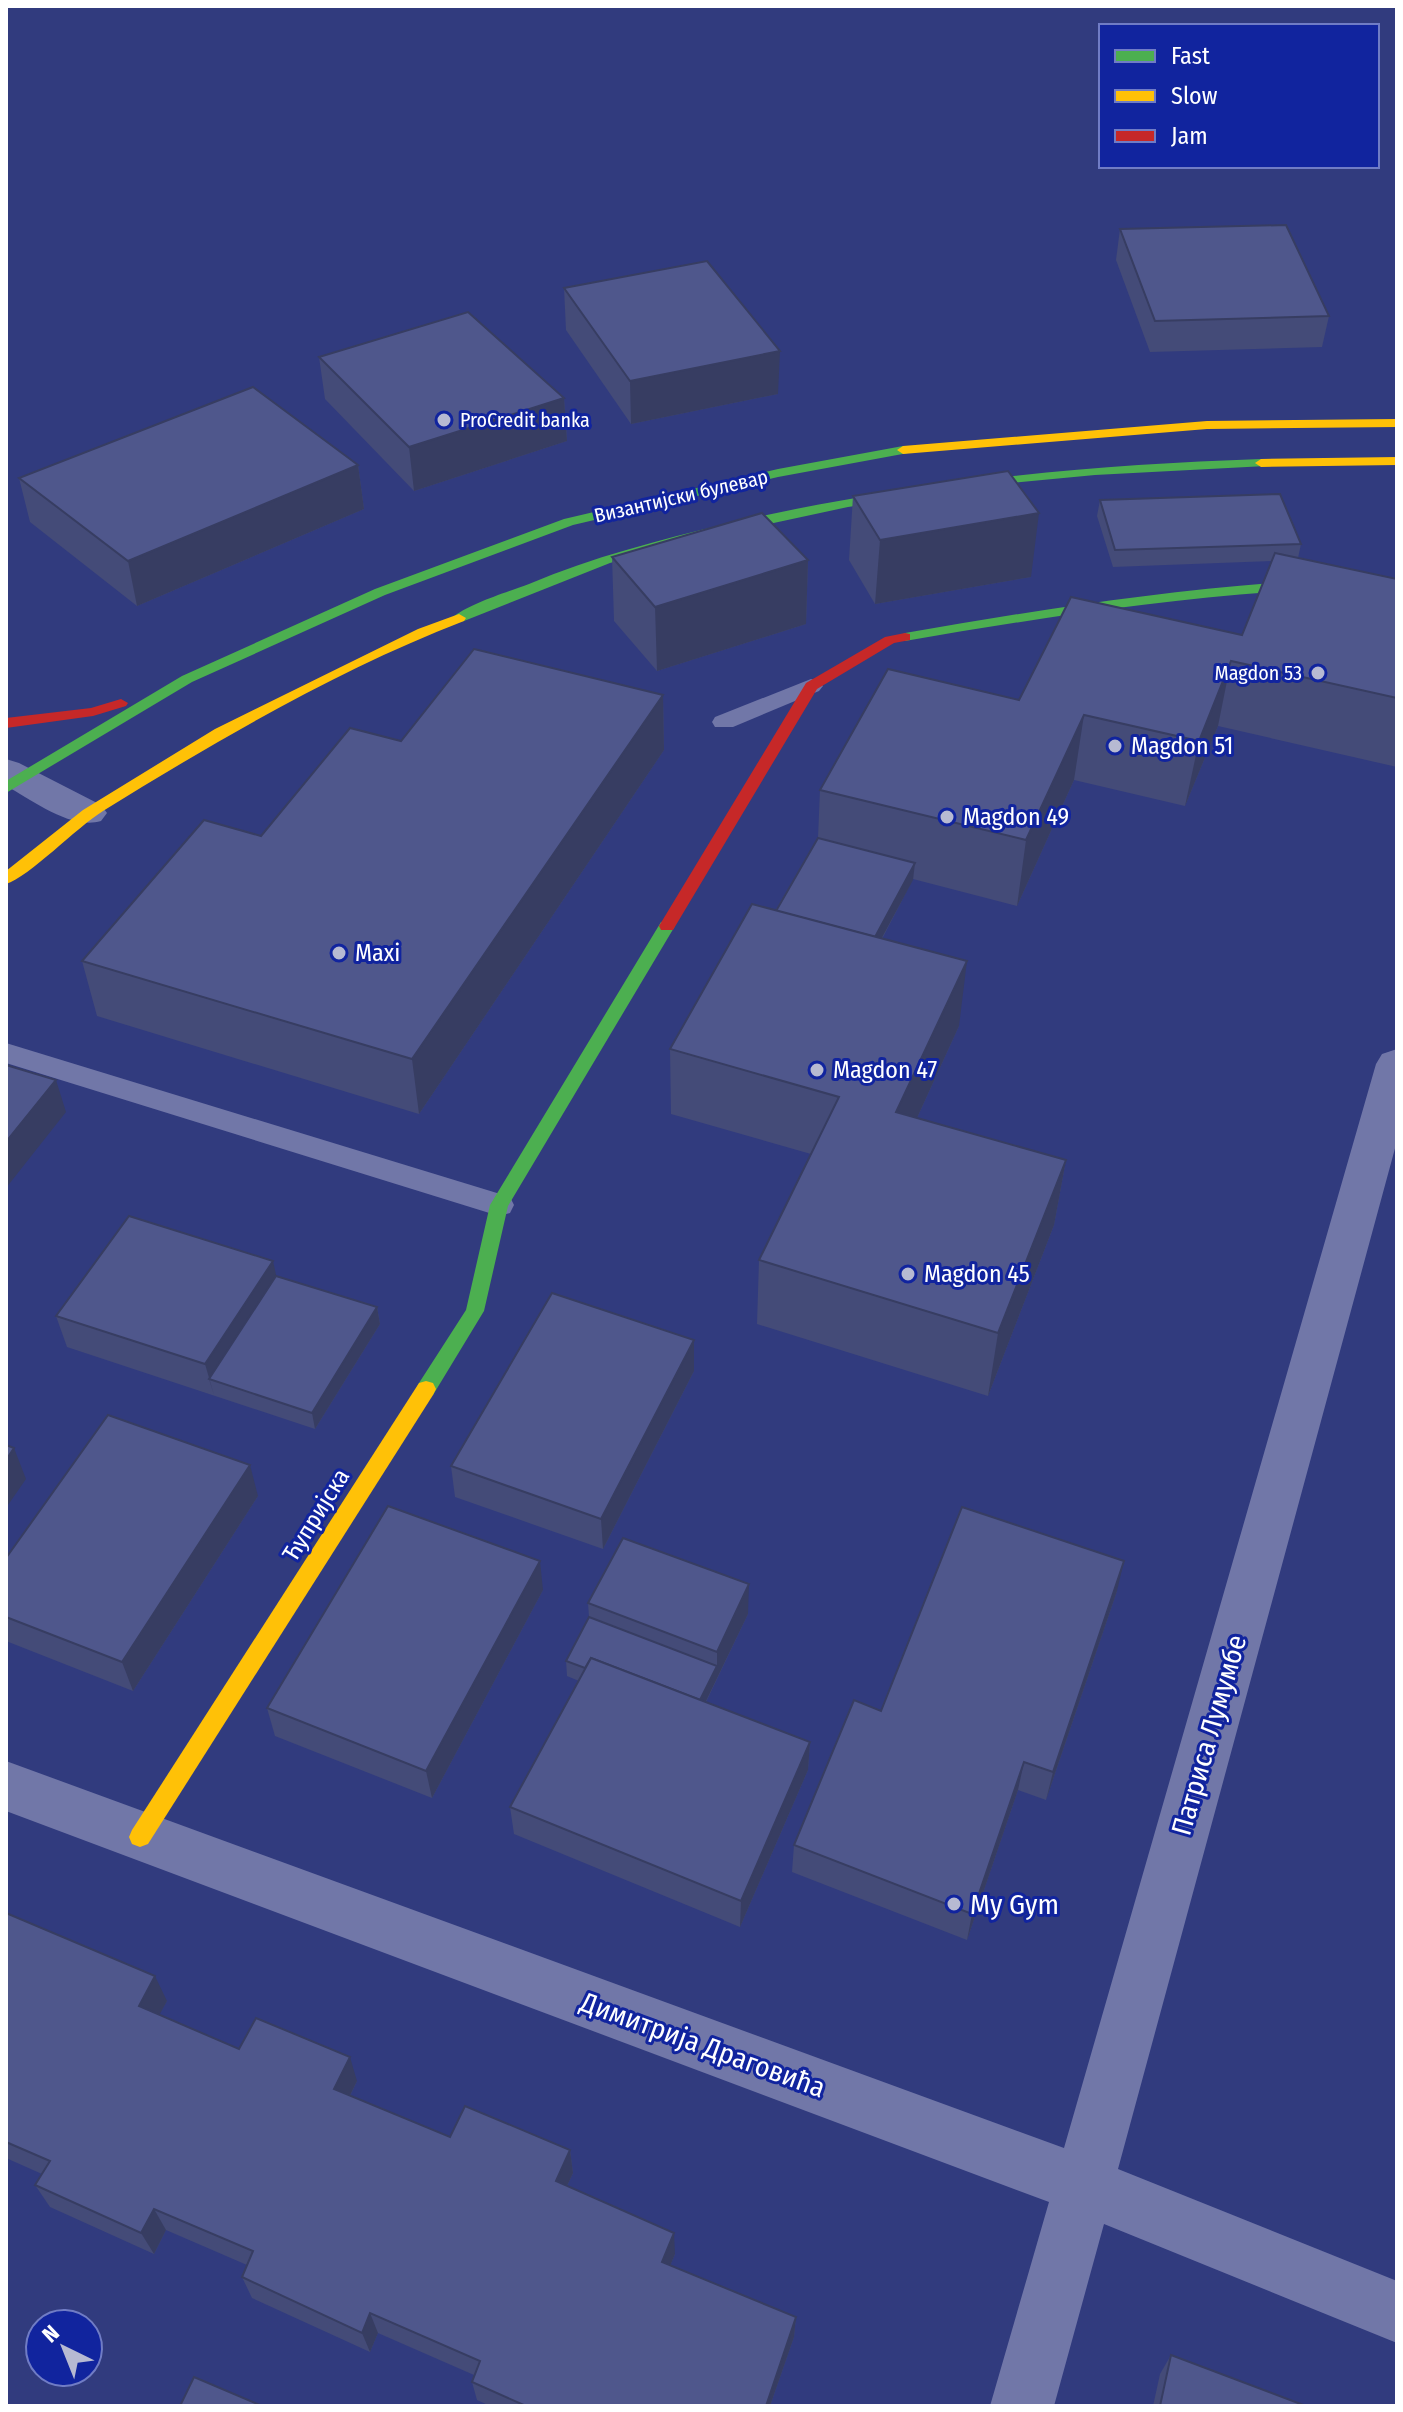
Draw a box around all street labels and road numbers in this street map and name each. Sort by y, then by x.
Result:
street label: Византијски булевар [592,464,770,528]
street label: Ћупријска [277,1464,355,1566]
street label: Патриса Лумумбе [1165,1631,1253,1839]
street label: Димитрија Драговића [575,1985,830,2105]

